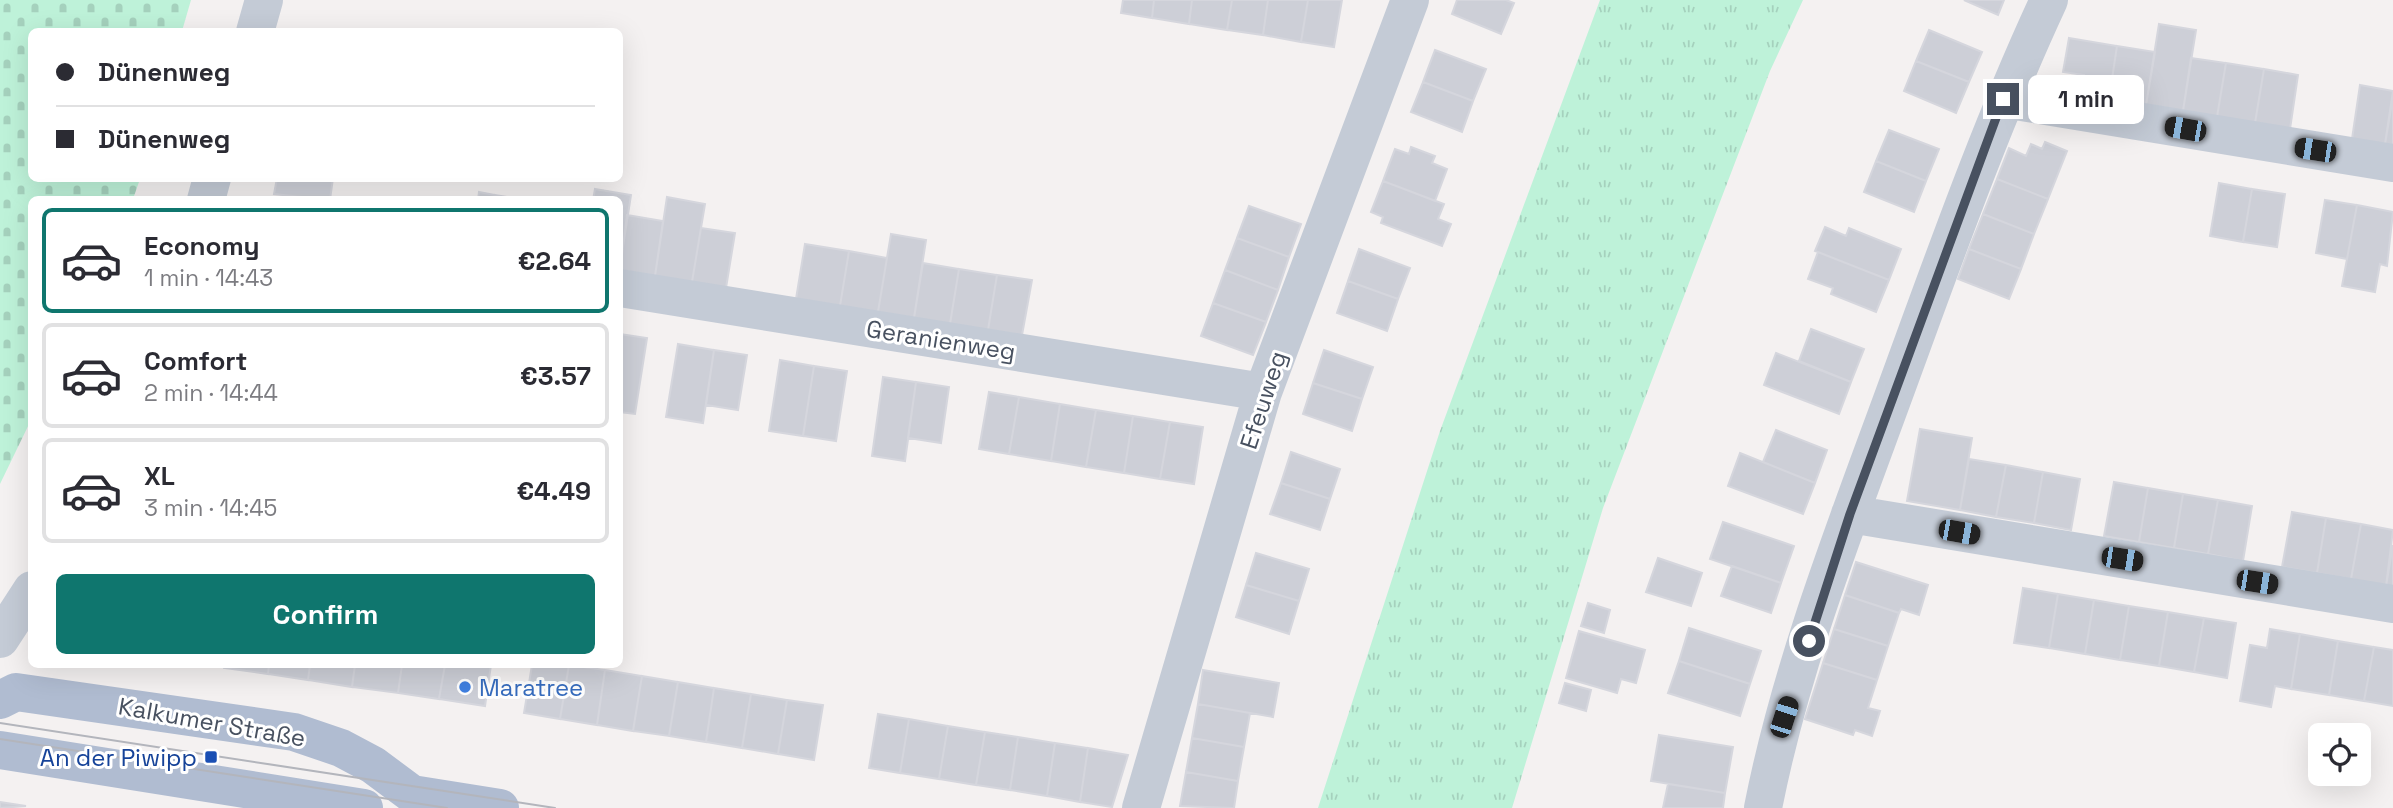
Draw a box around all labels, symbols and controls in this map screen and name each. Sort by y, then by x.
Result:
text: Dünenweg [98,55,230,89]
callout: 1 min [2028,74,2143,124]
route end [1987,83,2019,115]
text: 1 min [2058,84,2114,114]
car [2163,115,2208,143]
text: Dünenweg [98,122,230,156]
car [2293,136,2338,164]
icon: car [60,229,123,292]
text: Economy [144,229,260,263]
text: €2.64 [518,244,591,278]
text: 1 min · 14:43 [144,263,273,293]
street label: Geranienweg [864,313,1018,367]
icon: car [60,344,123,407]
text: Comfort [144,344,247,378]
street label: Efeuweg [1233,347,1293,453]
text: €3.57 [520,359,591,393]
text: 2 min · 14:44 [144,378,278,408]
icon: car [60,459,123,522]
text: XL [144,459,175,493]
text: €4.49 [516,474,591,508]
text: 3 min · 14:45 [144,493,277,523]
car [1937,518,1982,546]
car [2100,545,2145,573]
car [2235,568,2280,596]
button: Confirm [56,574,595,654]
route start [1793,625,1825,657]
place label: Maratree [479,672,583,703]
marker: Maratree [457,679,473,695]
street label: Kalkumer Straße [116,690,308,754]
car [1768,694,1801,740]
map controls [2308,723,2371,786]
button: locate [2308,723,2371,786]
place label: An der Piwipp [40,742,197,773]
marker: An der Piwipp [203,749,219,765]

